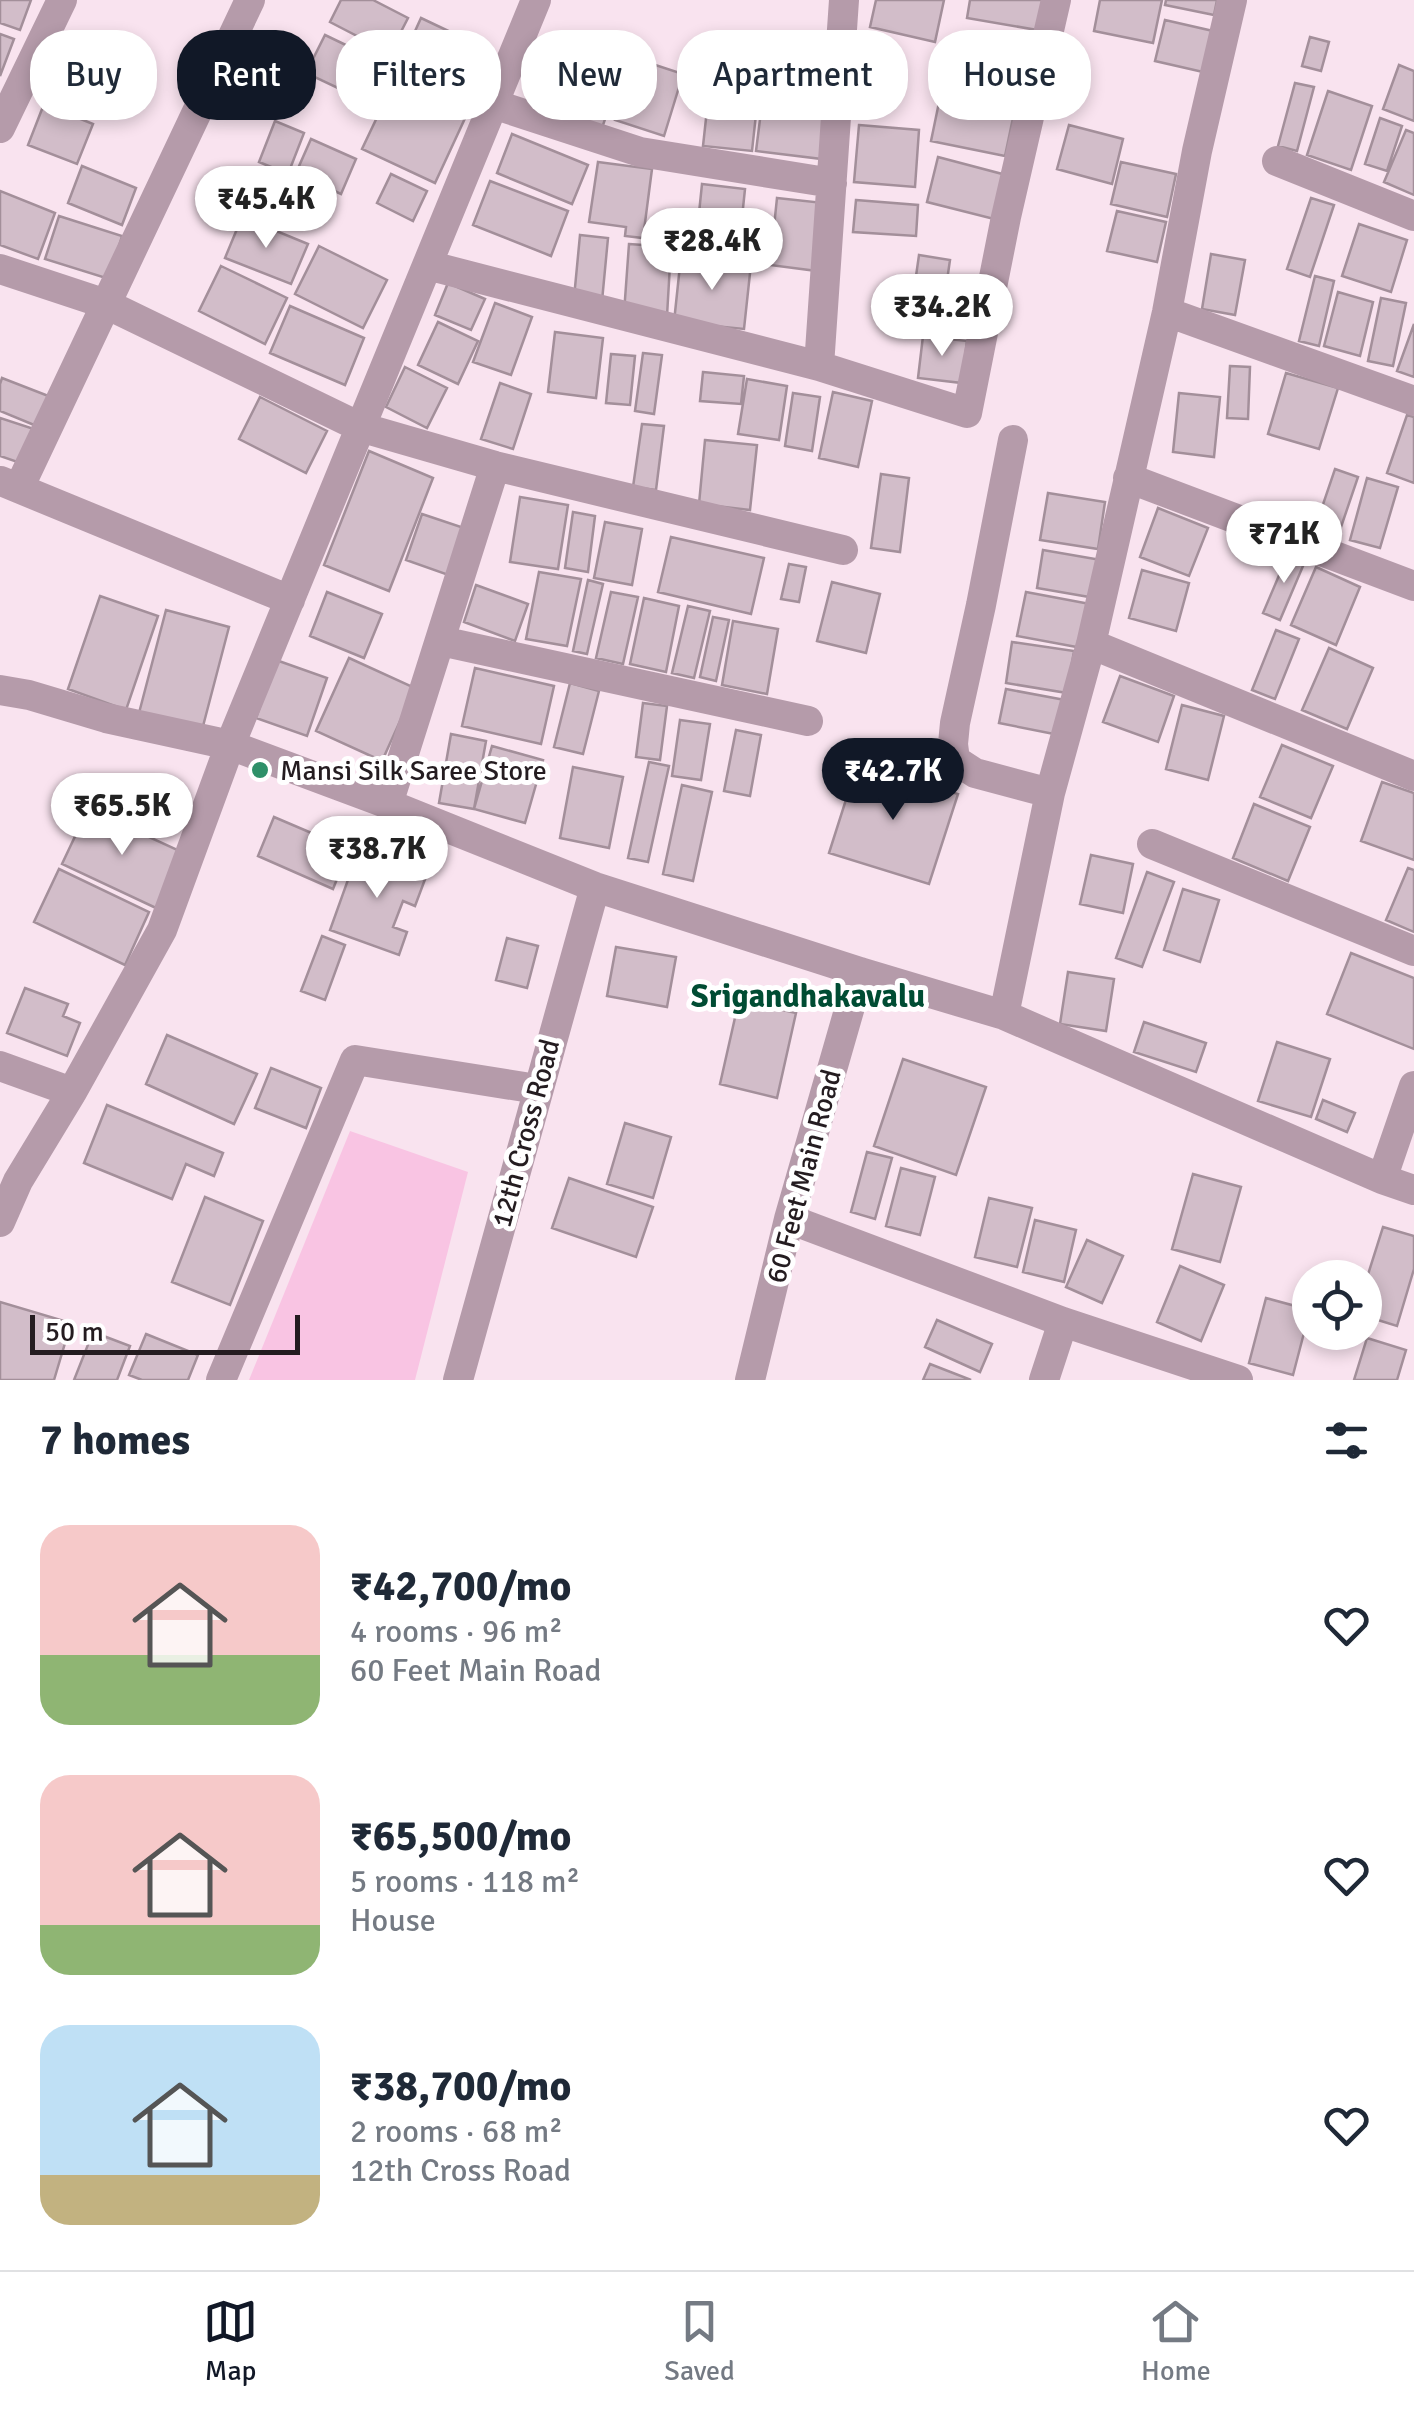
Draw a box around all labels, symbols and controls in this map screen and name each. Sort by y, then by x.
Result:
chip: Buy [30,30,157,120]
chip: Rent [177,30,316,120]
chip: Filters [336,30,501,120]
chip: New [521,30,657,120]
chip: Apartment [677,30,908,120]
chip: House [928,30,1091,120]
pin: ₹45.4K [185,166,347,251]
text: ₹45.4K [217,179,315,218]
pin: ₹28.4K [631,208,793,293]
text: ₹28.4K [663,221,761,260]
pin: ₹34.2K [861,274,1023,359]
text: ₹34.2K [893,287,991,326]
pin: ₹71K [1225,501,1343,586]
text: ₹71K [1248,514,1320,553]
pin: ₹42.7K [812,738,974,823]
text: ₹42.7K [844,751,942,790]
place label: Mansi Silk Saree Store [280,754,547,788]
marker: Mansi Silk Saree Store [249,759,271,781]
pin: ₹65.5K [41,773,203,858]
text: ₹65.5K [73,786,171,825]
pin: ₹38.7K [296,816,458,901]
text: ₹38.7K [328,829,426,868]
district label: Srigandhakavalu [691,977,925,1016]
street label: 12th Cross Road [485,1035,567,1231]
street label: 60 Feet Main Road [759,1066,849,1287]
map controls [1292,1260,1382,1350]
button: locate [1292,1260,1382,1350]
scale bar [30,1310,300,1354]
text: 50 m [45,1315,104,1349]
icon: filters [1319,1413,1374,1468]
text: 7 homes [40,1415,190,1466]
text: ₹42,700/mo [350,1561,571,1612]
icon: home [120,1565,240,1685]
icon: heart [1319,1598,1374,1653]
text: 4 rooms · 96 m² [350,1612,563,1651]
text: 60 Feet Main Road [350,1651,601,1690]
text: ₹65,500/mo [350,1811,571,1862]
icon: home [120,1815,240,1935]
icon: heart [1319,1848,1374,1903]
text: 5 rooms · 118 m² [350,1862,580,1901]
text: House [350,1901,436,1940]
text: ₹38,700/mo [350,2061,571,2112]
icon: home [120,2065,240,2185]
icon: heart [1319,2098,1374,2153]
text: 2 rooms · 68 m² [350,2112,563,2151]
text: 12th Cross Road [350,2151,571,2190]
tab: Map [203,2294,258,2388]
tab: Saved [664,2294,735,2388]
tab: Home [1141,2294,1211,2388]

